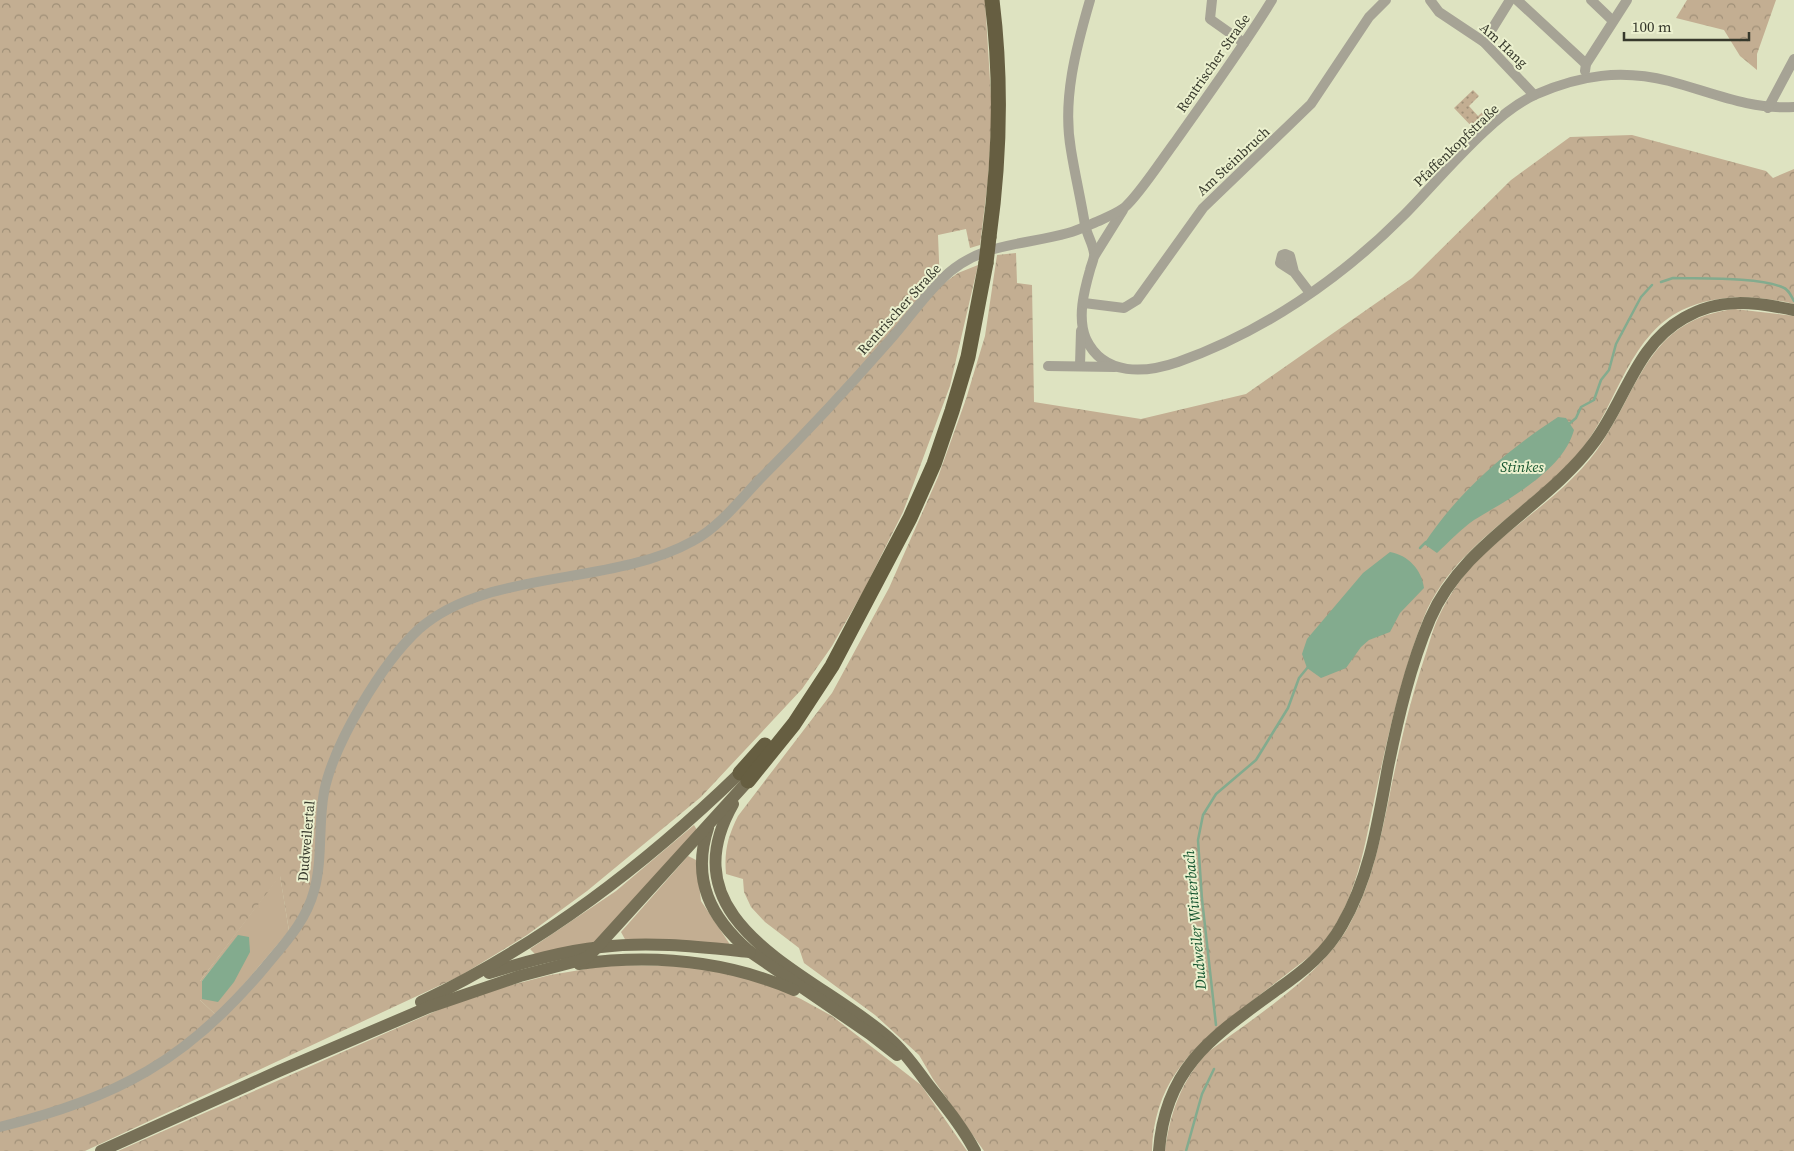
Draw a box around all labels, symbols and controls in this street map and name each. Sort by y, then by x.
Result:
street label: Rentrischer Straße [1171,10,1255,116]
scale bar [1624,10,1749,42]
text: 100 m [1632,16,1672,37]
street label: Am Hang [1476,18,1532,72]
street label: Pfaffenkopfstraße [1409,99,1503,191]
street label: Am Steinbruch [1192,122,1274,200]
street label: Rentrischer Straße [853,259,945,359]
water label: Stinkes [1500,456,1544,477]
street label: Dudweilertal [293,800,319,882]
water label: Dudweiler Winterbach [1178,849,1211,992]

